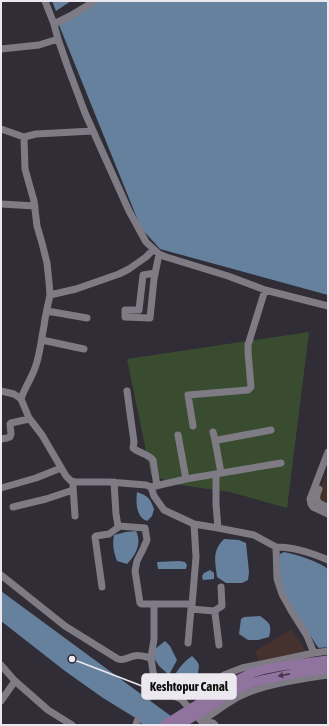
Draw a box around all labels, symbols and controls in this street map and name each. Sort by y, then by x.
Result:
one-way arrow [278,672,291,678]
callout: Keshtopur Canal [142,674,236,699]
text: Keshtopur Canal [150,679,229,694]

